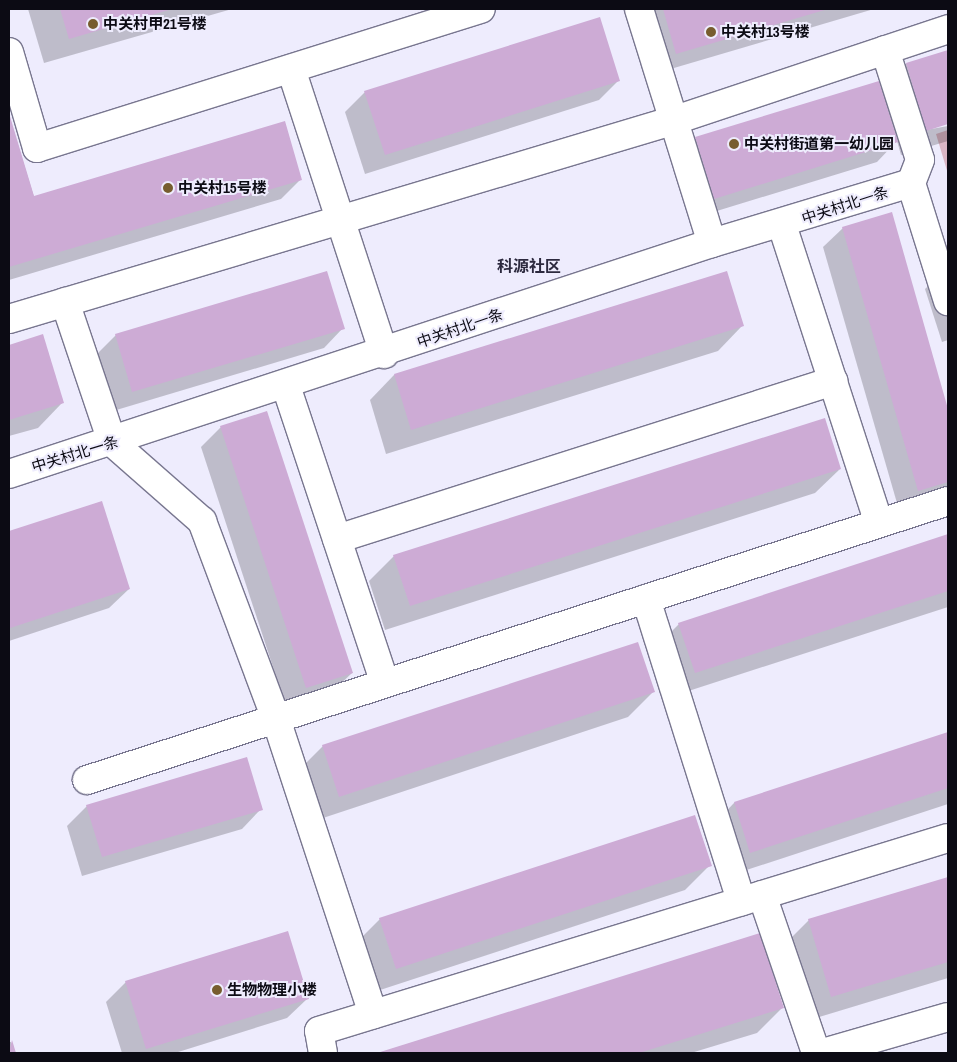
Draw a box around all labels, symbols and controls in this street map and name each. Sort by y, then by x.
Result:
place label: 中关村甲21号楼 [103,15,207,33]
marker: 中关村甲21号楼 [87,18,99,30]
place label: 中关村13号楼 [721,23,810,41]
marker: 中关村13号楼 [705,26,717,38]
place label: 中关村街道第一幼儿园 [744,135,894,153]
marker: 中关村街道第一幼儿园 [728,138,740,150]
place label: 中关村15号楼 [178,179,267,197]
marker: 中关村15号楼 [162,182,174,194]
street label: 中关村北一条 [799,183,891,227]
district label: 科源社区 [497,256,561,276]
street label: 中关村北一条 [415,305,505,351]
street label: 中关村北一条 [29,432,121,476]
place label: 生物物理小楼 [227,981,317,999]
marker: 生物物理小楼 [211,984,223,996]

